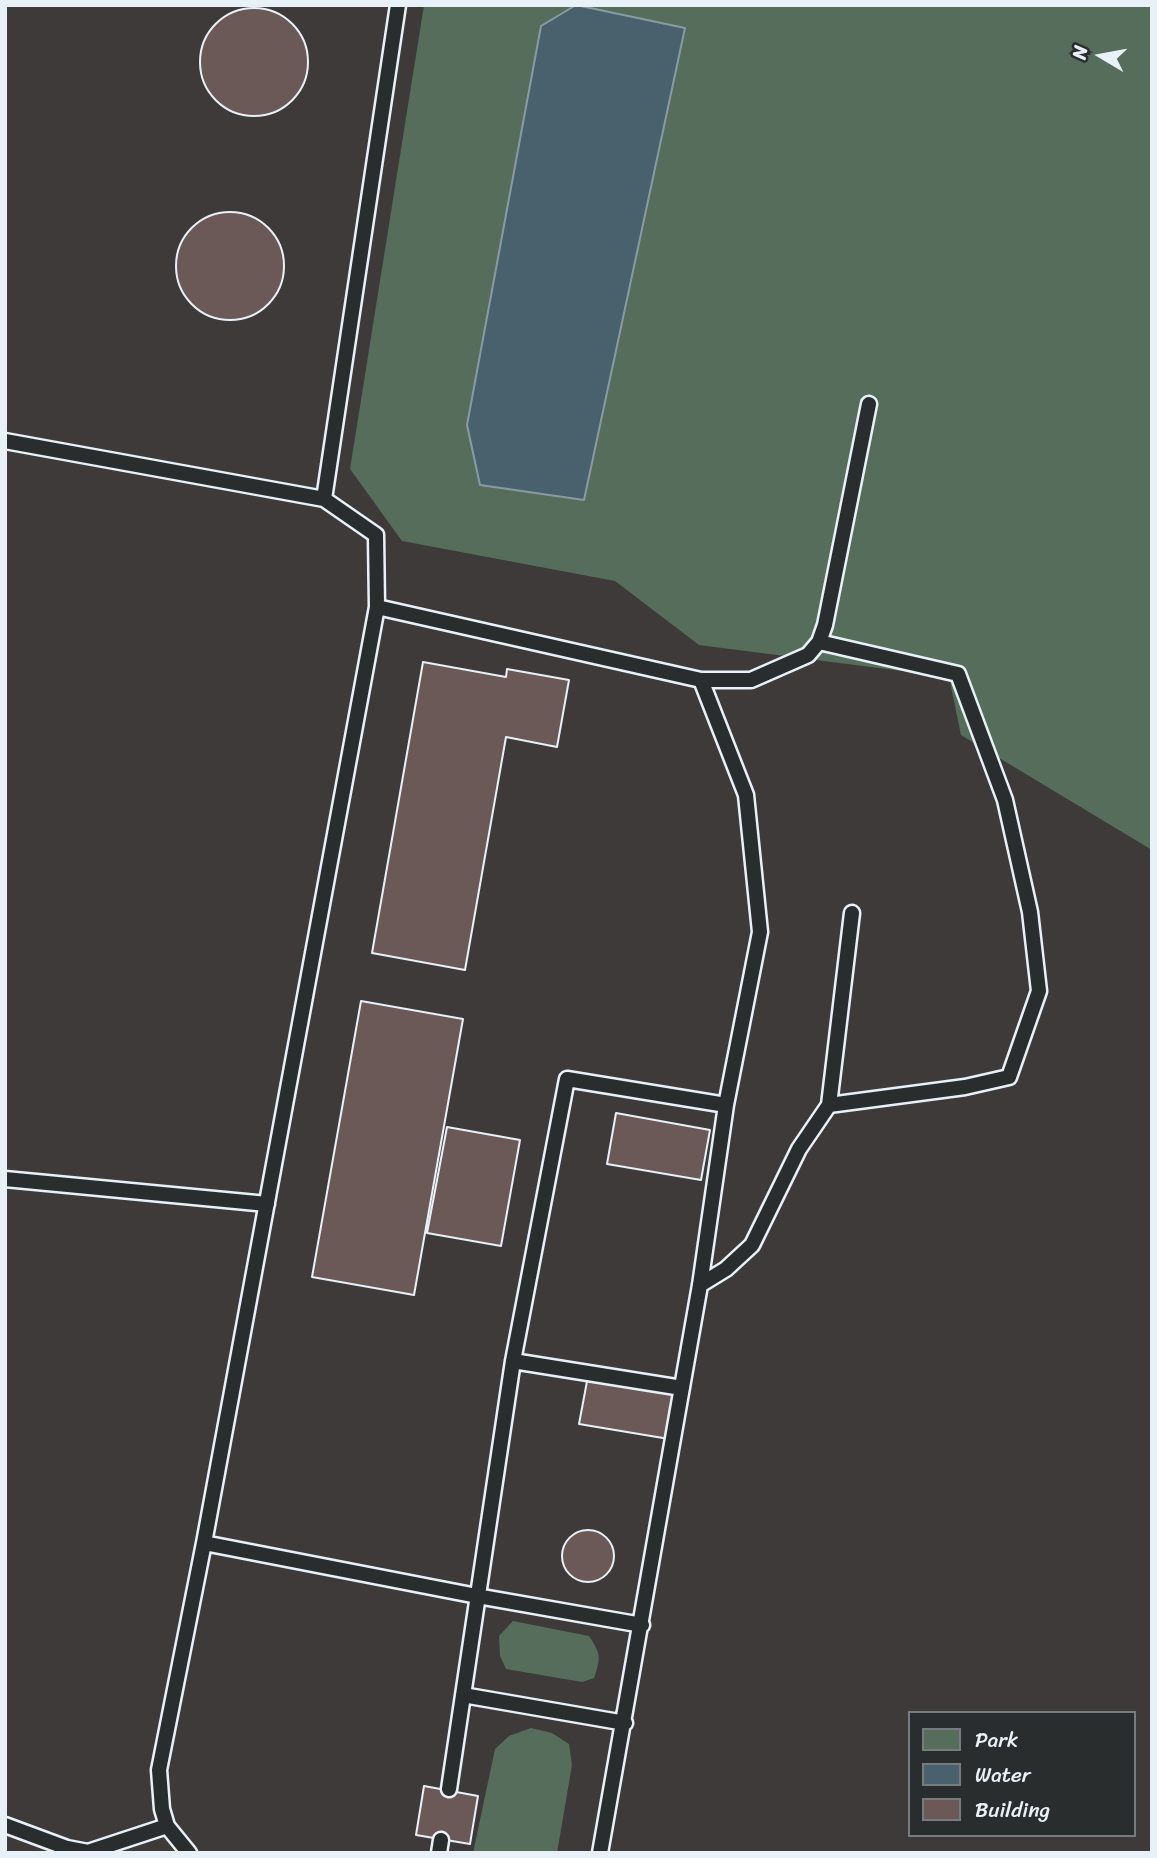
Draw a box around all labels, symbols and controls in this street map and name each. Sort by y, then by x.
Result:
north arrow [1066,21,1136,91]
text: N [1062,43,1097,62]
legend [908,1711,1136,1837]
text: Park [975,1721,1018,1759]
text: Water [975,1756,1030,1794]
text: Building [975,1791,1050,1829]

